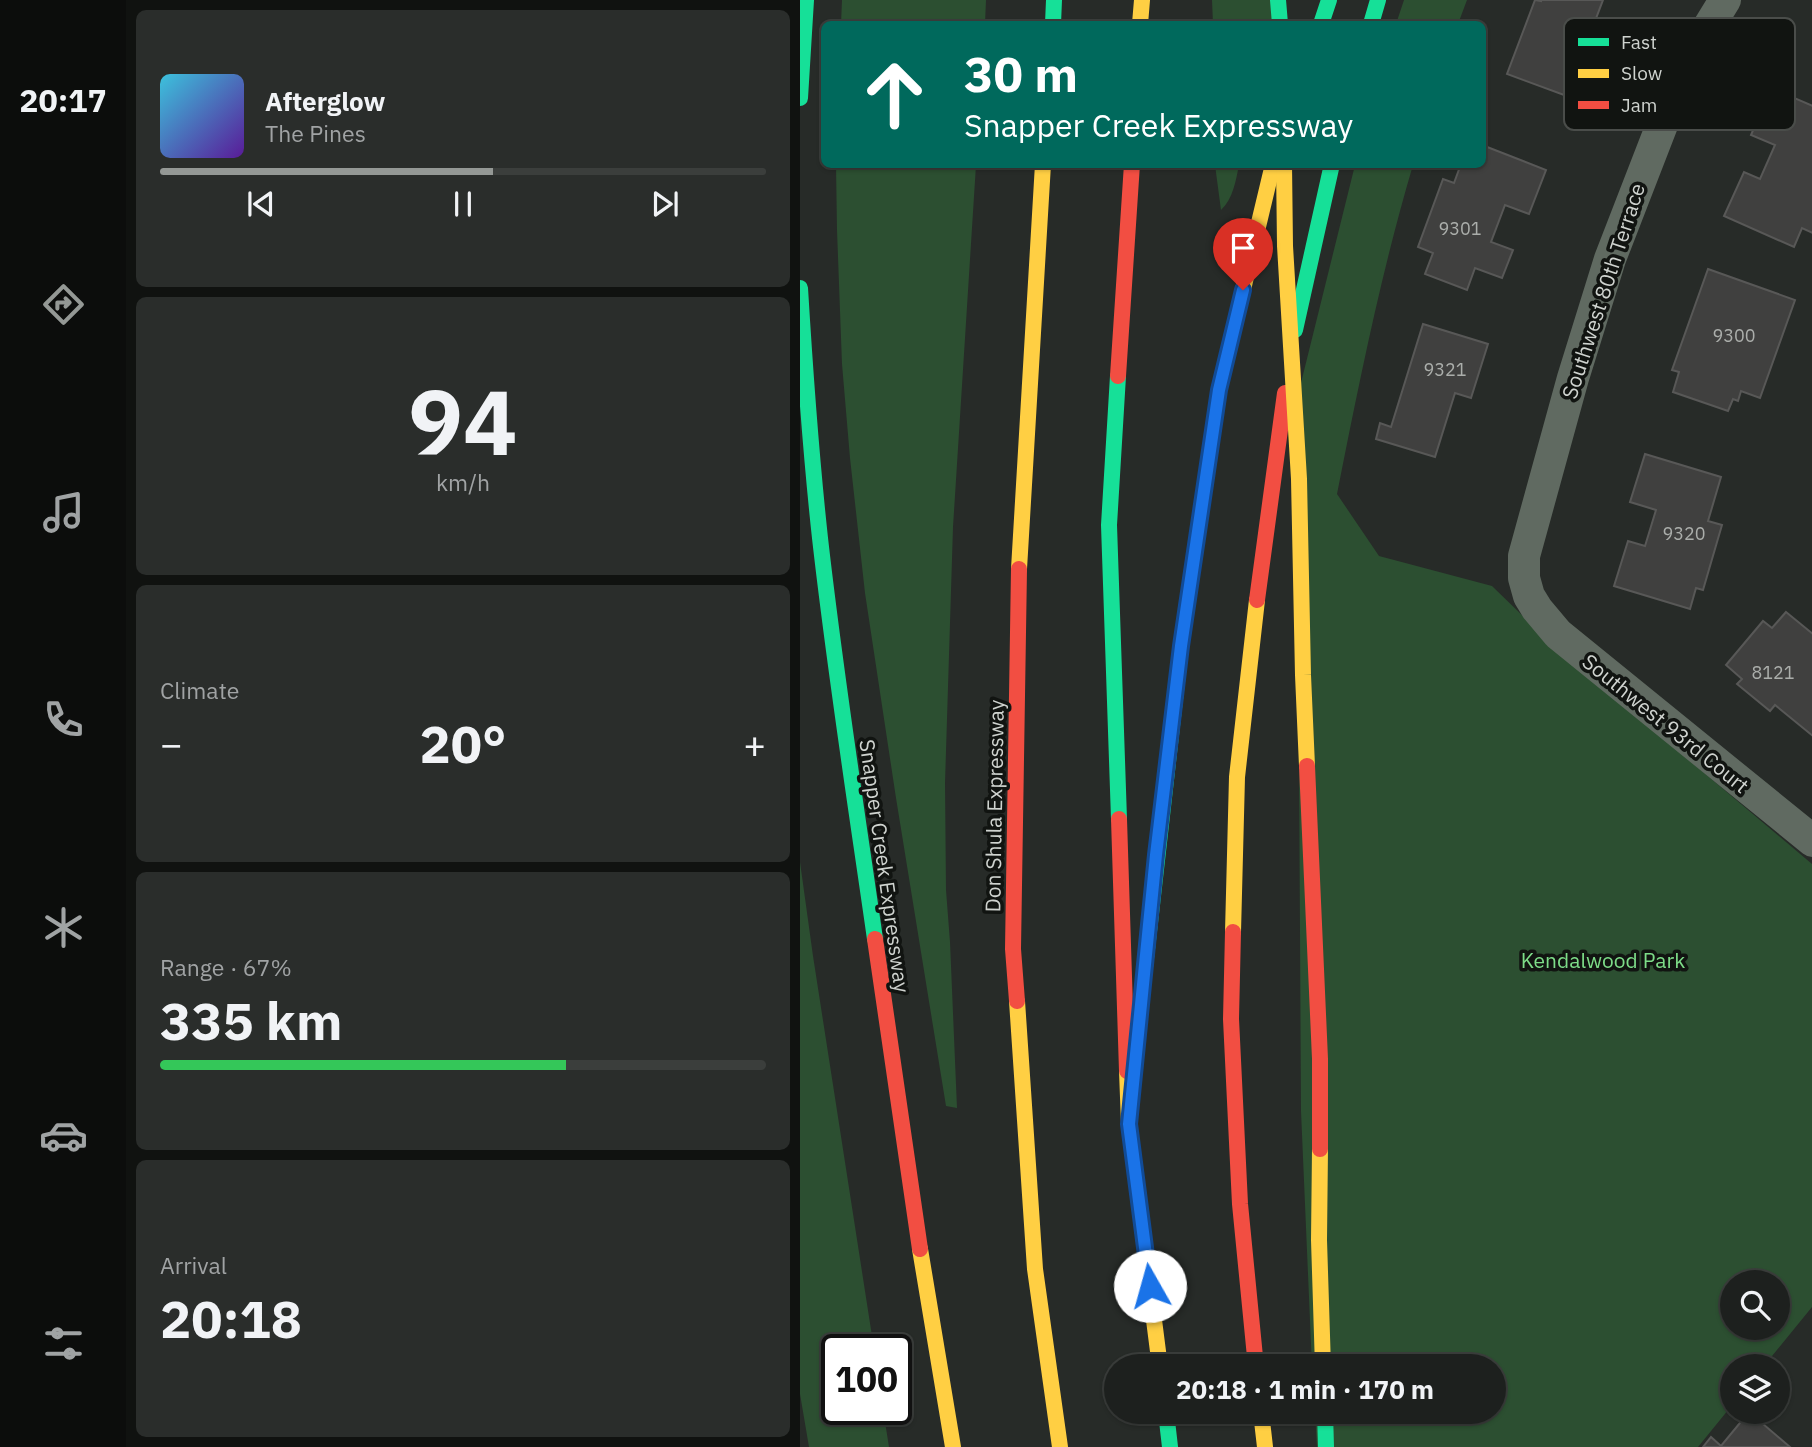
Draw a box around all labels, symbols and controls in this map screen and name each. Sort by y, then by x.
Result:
legend [1564,18,1795,130]
text: Fast [1621,30,1657,54]
text: 30 m [964,42,1078,105]
icon: ahead [849,49,940,140]
text: Slow [1621,61,1662,85]
text: 20:17 [19,79,107,121]
text: Afterglow [265,84,385,118]
text: Jam [1621,93,1657,117]
text: Snapper Creek Expressway [964,104,1353,146]
text: The Pines [265,118,366,148]
street label: Southwest 80th Terrace [1555,180,1651,402]
icon: previous [242,185,280,223]
icon: pause [444,185,482,223]
icon: next [646,185,684,223]
house number: 9301 [1438,217,1482,240]
pin [1213,218,1273,290]
icon: arrive [1224,229,1262,267]
icon: directions [39,280,88,329]
house number: 9300 [1712,324,1756,347]
house number: 9321 [1423,358,1467,381]
text: 94 [408,362,518,480]
text: km/h [436,467,490,497]
icon: music [39,488,88,537]
house number: 9320 [1662,522,1706,545]
street label: Southwest 93rd Court [1577,647,1755,799]
house number: 8121 [1751,661,1795,684]
text: Climate [160,675,239,705]
icon: phone [39,695,88,744]
street label: Don Shula Expressway [978,699,1010,913]
text: 20° [420,710,506,777]
text: − [160,719,183,768]
text: + [743,719,766,768]
street label: Snapper Creek Expressway [853,738,917,995]
icon: climate [39,903,88,952]
park label: Kendalwood Park [1521,946,1685,974]
text: Range · 67% [160,952,292,982]
text: 335 km [160,987,342,1054]
icon: car [39,1111,88,1160]
position arrow [1113,1249,1187,1323]
text: Arrival [160,1250,227,1280]
map controls [1720,1270,1790,1424]
button: search [1720,1270,1790,1340]
text: 20:18 [160,1285,302,1352]
icon: filters [39,1319,88,1368]
speed limit sign: 100 [821,1334,912,1425]
button: layers [1720,1354,1790,1424]
text: 20:18 · 1 min · 170 m [1176,1372,1434,1406]

